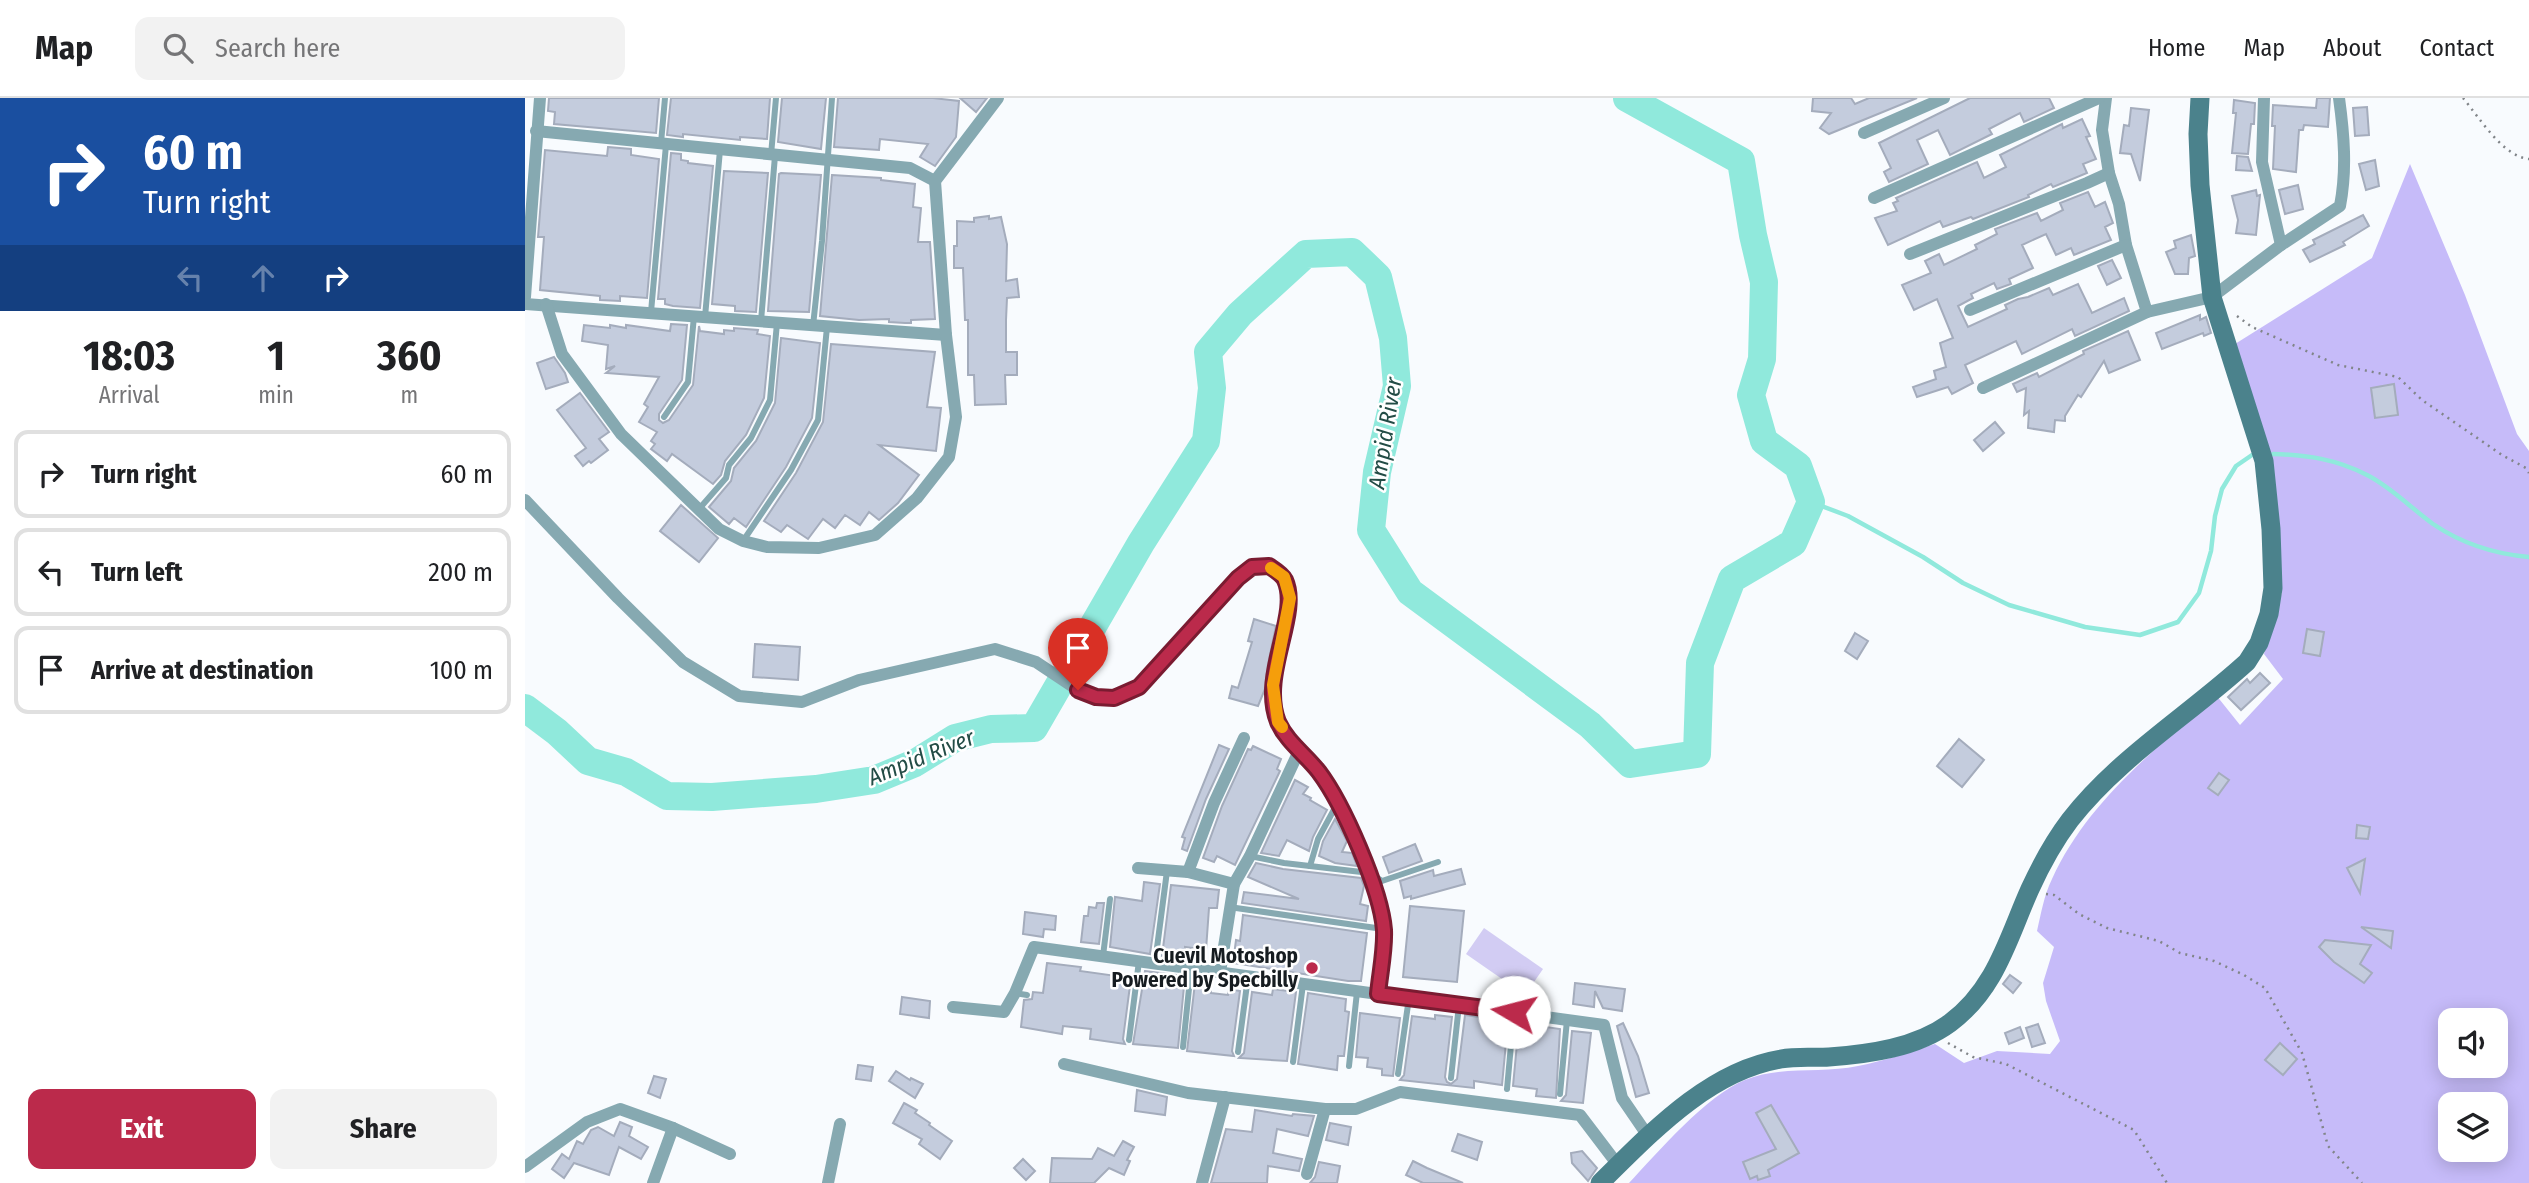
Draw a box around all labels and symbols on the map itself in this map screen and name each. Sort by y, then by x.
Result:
water label: Ampid River [1362,374,1408,492]
pin [1048,618,1108,690]
water label: Ampid River [863,723,979,791]
place label: Cuevil Motoshop Powered by Specbilly [1112,943,1299,993]
marker: Cuevil Motoshop Powered by Specbilly [1304,960,1320,976]
position arrow [1477,975,1551,1049]

